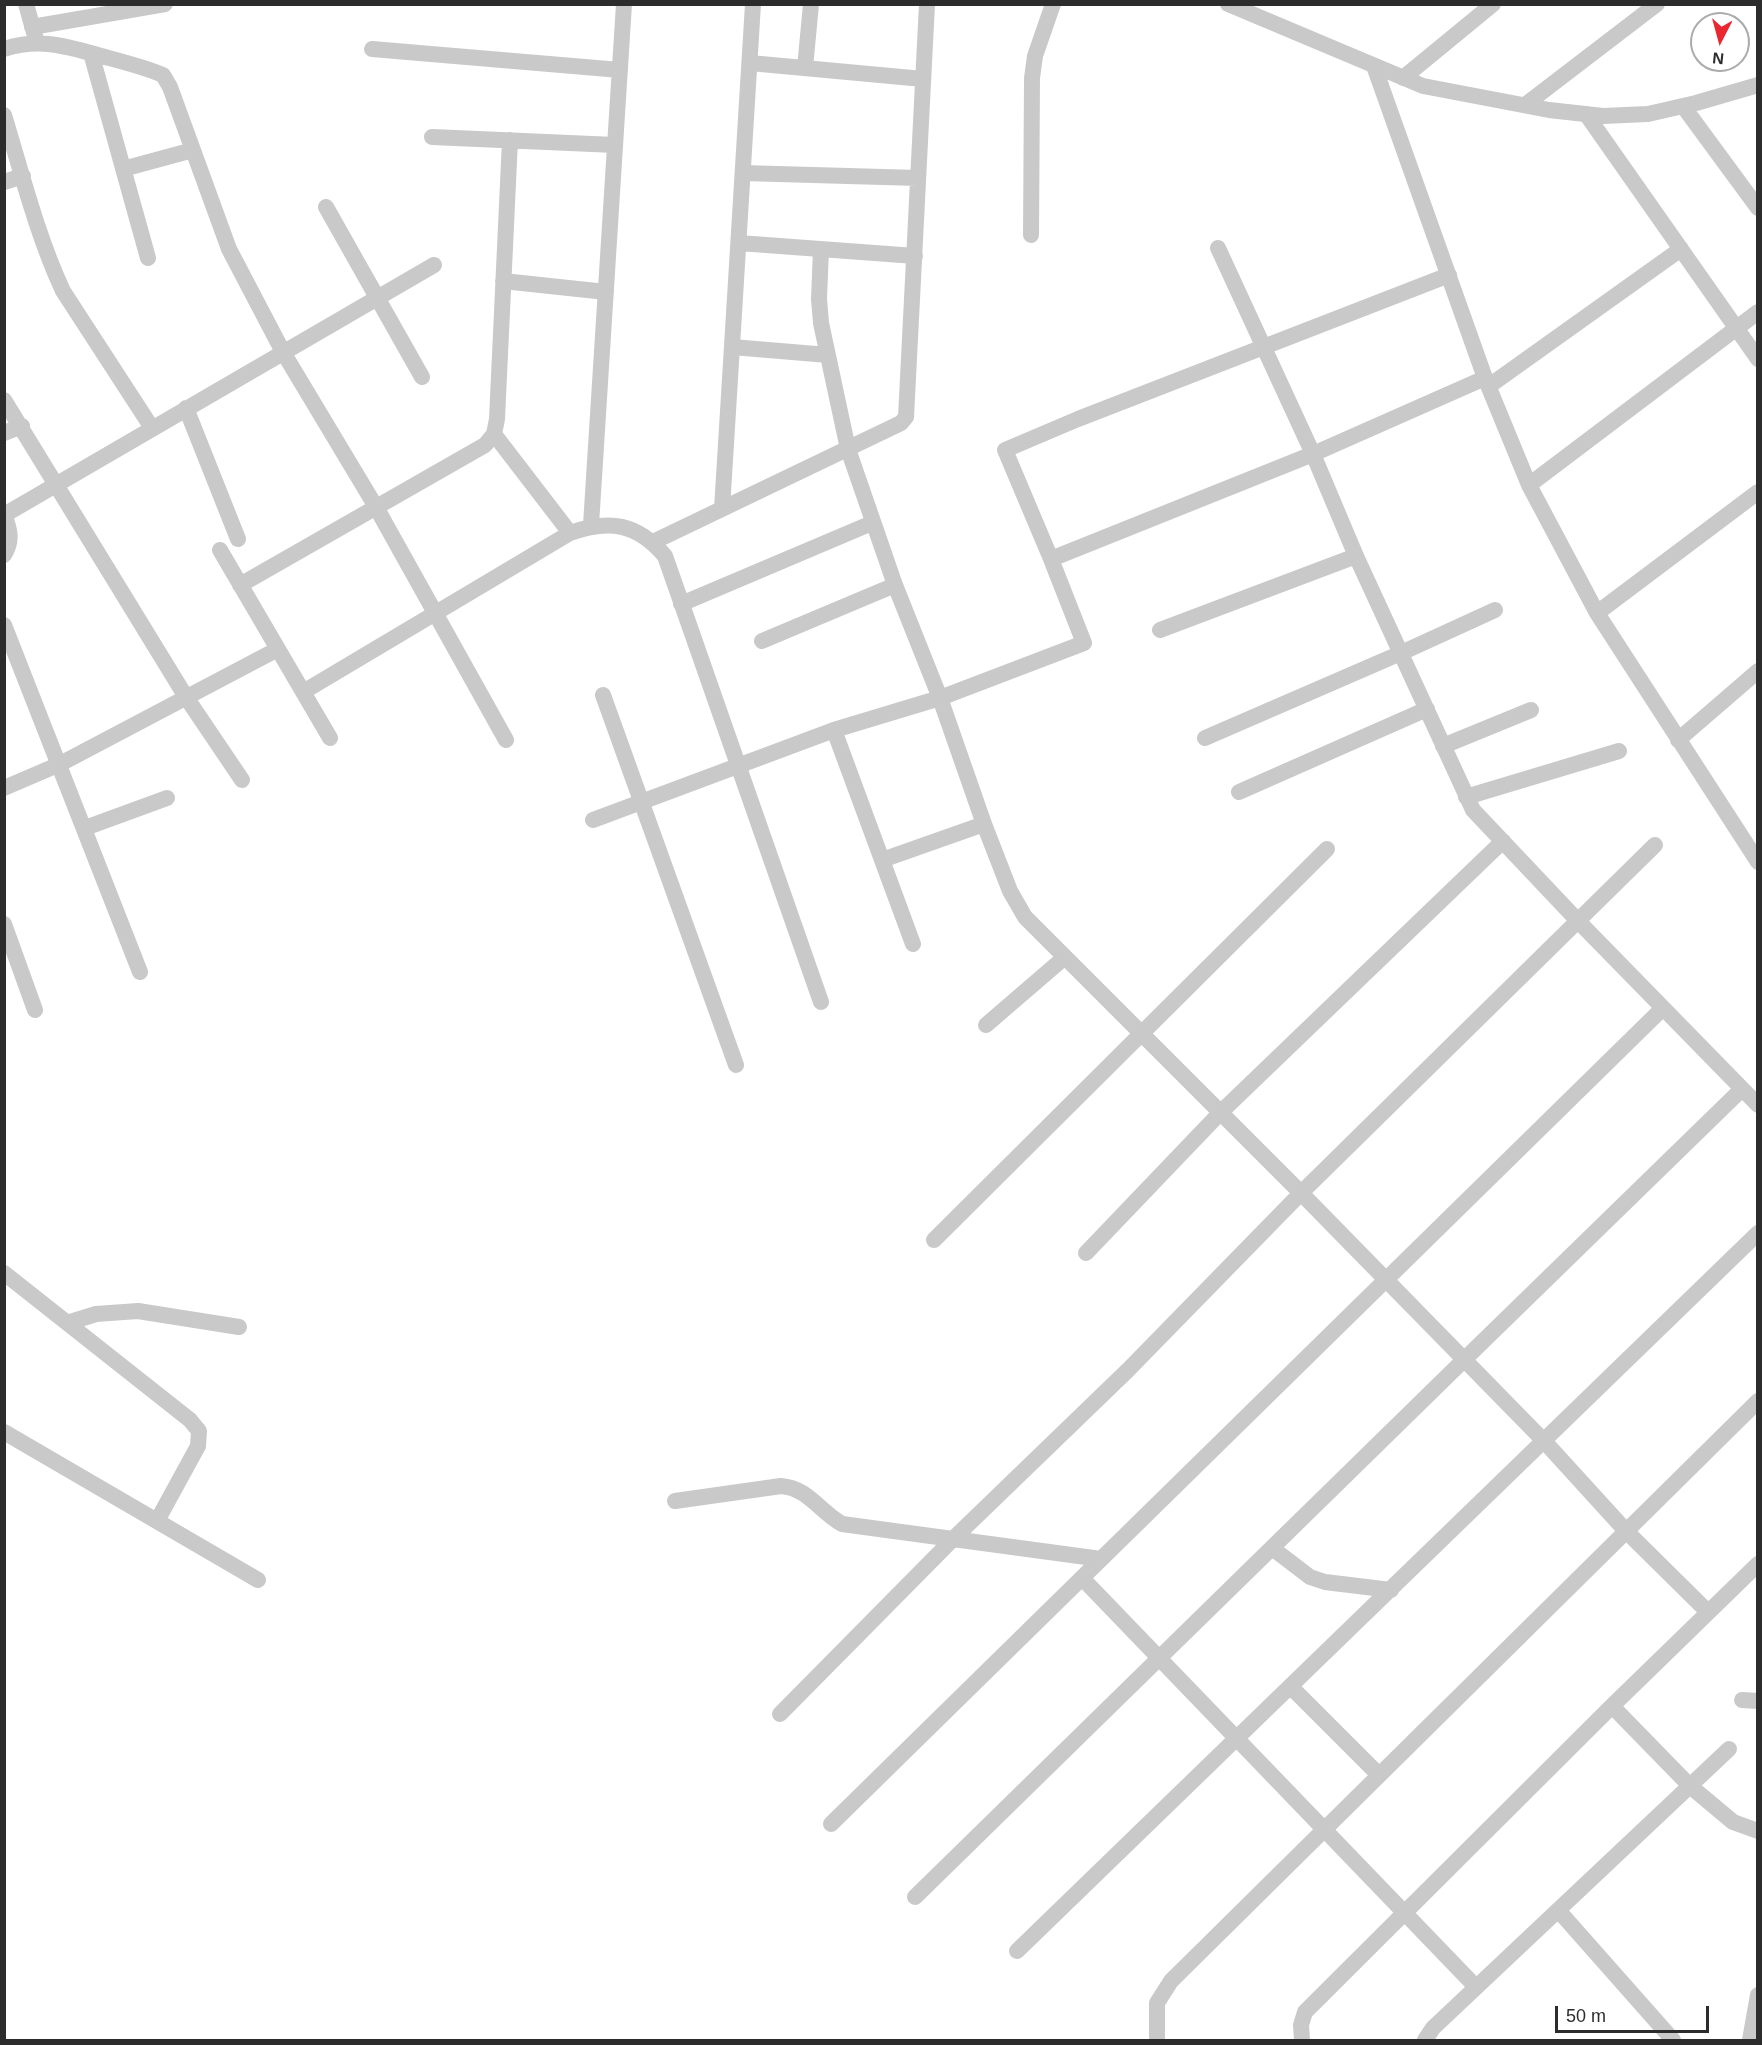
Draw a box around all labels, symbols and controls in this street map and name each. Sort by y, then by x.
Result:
north arrow [1690,12,1750,72]
text: N [1712,49,1725,67]
scale bar [1558,1994,1712,2032]
text: 50 m [1566,2006,1606,2026]

